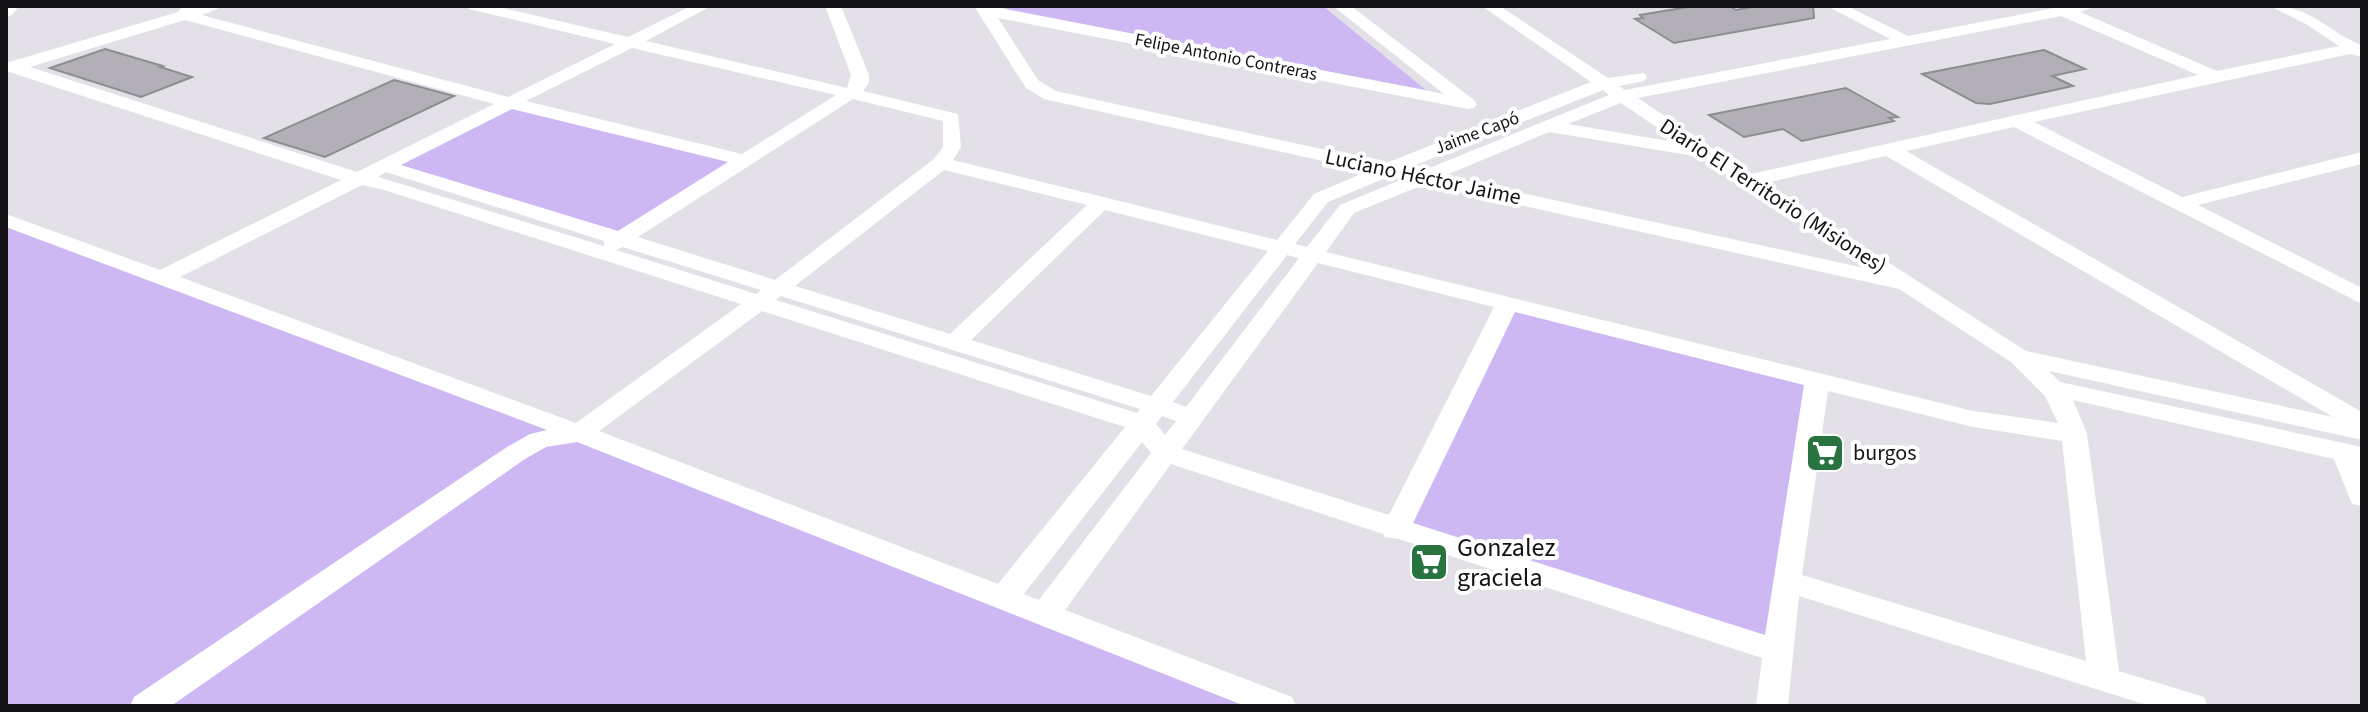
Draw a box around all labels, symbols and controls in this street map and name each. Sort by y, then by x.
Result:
street label: Felipe Antonio Contreras [1133,27,1319,87]
street label: Jaime Capó [1431,105,1523,161]
street label: Diario El Territorio (Misiones) [1653,110,1893,282]
street label: Luciano Héctor Jaime [1322,141,1524,213]
supermarket icon: burgos [1804,432,1846,474]
place label: burgos [1853,437,1916,469]
place label: Gonzalez graciela [1457,529,1556,596]
supermarket icon: Gonzalez graciela [1408,541,1450,583]

